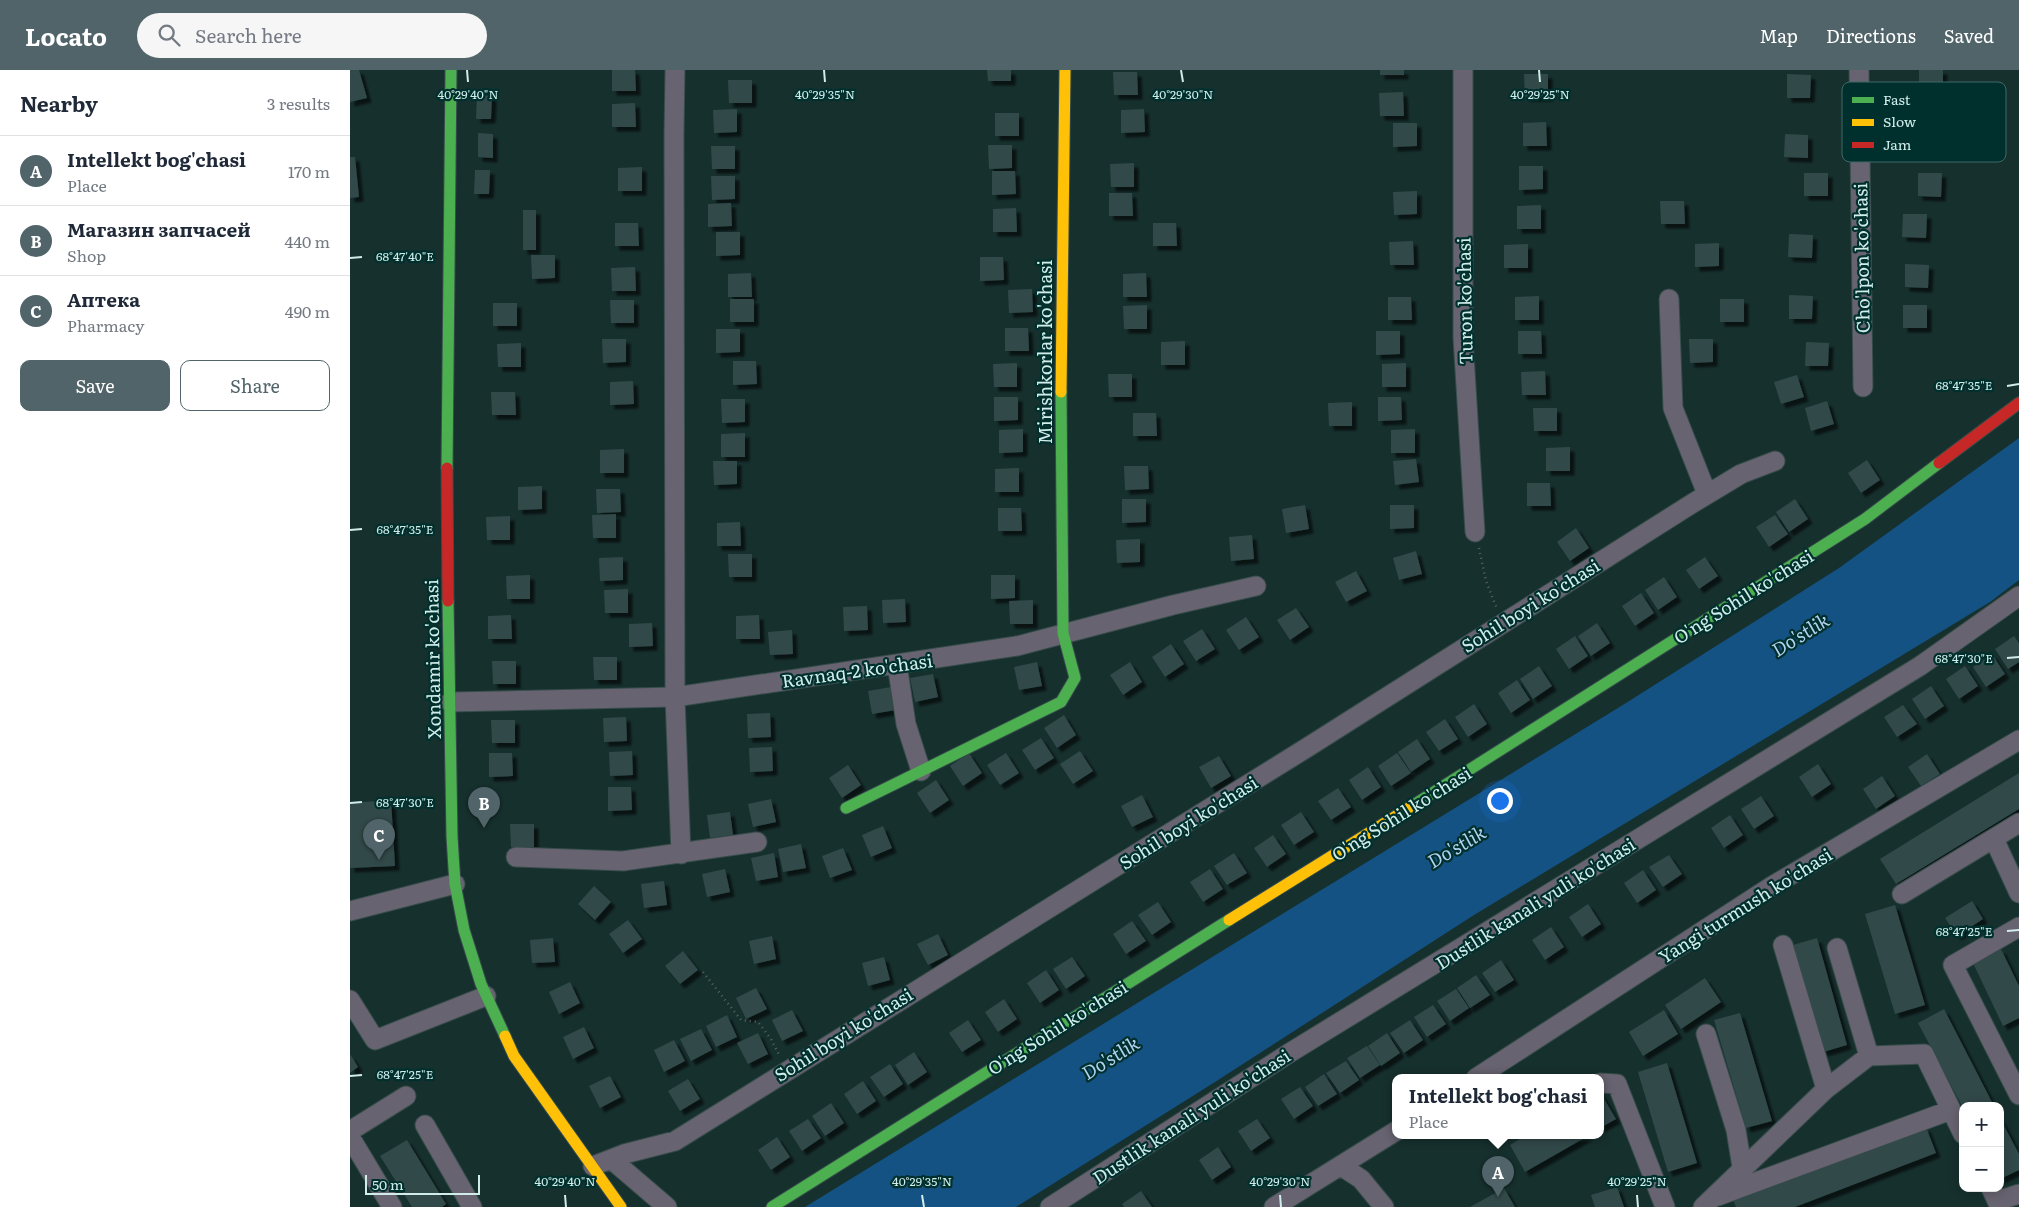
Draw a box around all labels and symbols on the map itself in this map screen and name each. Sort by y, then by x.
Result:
legend [1842,82,2006,162]
text: 40°29'40"N [438,85,498,103]
text: 40°29'35"N [795,85,855,103]
text: 40°29'30"N [1153,85,1213,103]
text: 40°29'25"N [1510,85,1570,103]
text: Fast [1883,89,1911,109]
text: Slow [1883,111,1916,131]
text: Jam [1883,134,1912,154]
street label: Cho'lpon ko'chasi [1846,183,1876,333]
street label: Turon ko'chasi [1449,237,1479,365]
text: 68°47'40"E [376,247,434,265]
street label: Mirishkorlar ko'chasi [1031,260,1058,444]
text: 68°47'35"E [1936,376,1993,394]
text: 68°47'35"E [377,520,434,538]
street label: O'ng Sohil ko'chasi [1668,542,1818,650]
street label: Sohil boyi ko'chasi [1456,552,1604,658]
street label: Xondamir ko'chasi [417,579,447,739]
water label: Do'stlik [1766,605,1835,663]
street label: Ravnaq-2 ko'chasi [780,646,934,694]
text: 68°47'30"E [1935,649,1993,667]
street label: O'ng Sohil ko'chasi [1326,759,1476,867]
street label: Sohil boyi ko'chasi [1114,769,1262,875]
pin: B [468,787,500,828]
your location [1487,788,1513,814]
text: 68°47'30"E [376,793,434,811]
water label: Do'stlik [1422,817,1491,874]
pin: C [363,819,395,860]
street label: Dustlik kanali yuli ko'chasi [1430,830,1640,976]
street label: Yangi turmush ko'chasi [1653,841,1837,969]
text: 68°47'25"E [1936,922,1993,940]
street label: O'ng Sohil ko'chasi [982,973,1132,1081]
street label: Sohil boyi ko'chasi [769,981,917,1087]
water label: Do'stlik [1076,1028,1145,1086]
street label: Dustlik kanali yuli ko'chasi [1087,1042,1295,1190]
text: 68°47'25"E [377,1065,434,1083]
pin: A [1482,1156,1514,1197]
scale bar [365,1172,480,1195]
text: 40°29'40"N [535,1172,595,1190]
text: 40°29'35"N [892,1172,952,1190]
text: 40°29'30"N [1250,1172,1310,1190]
text: 40°29'25"N [1607,1172,1667,1190]

